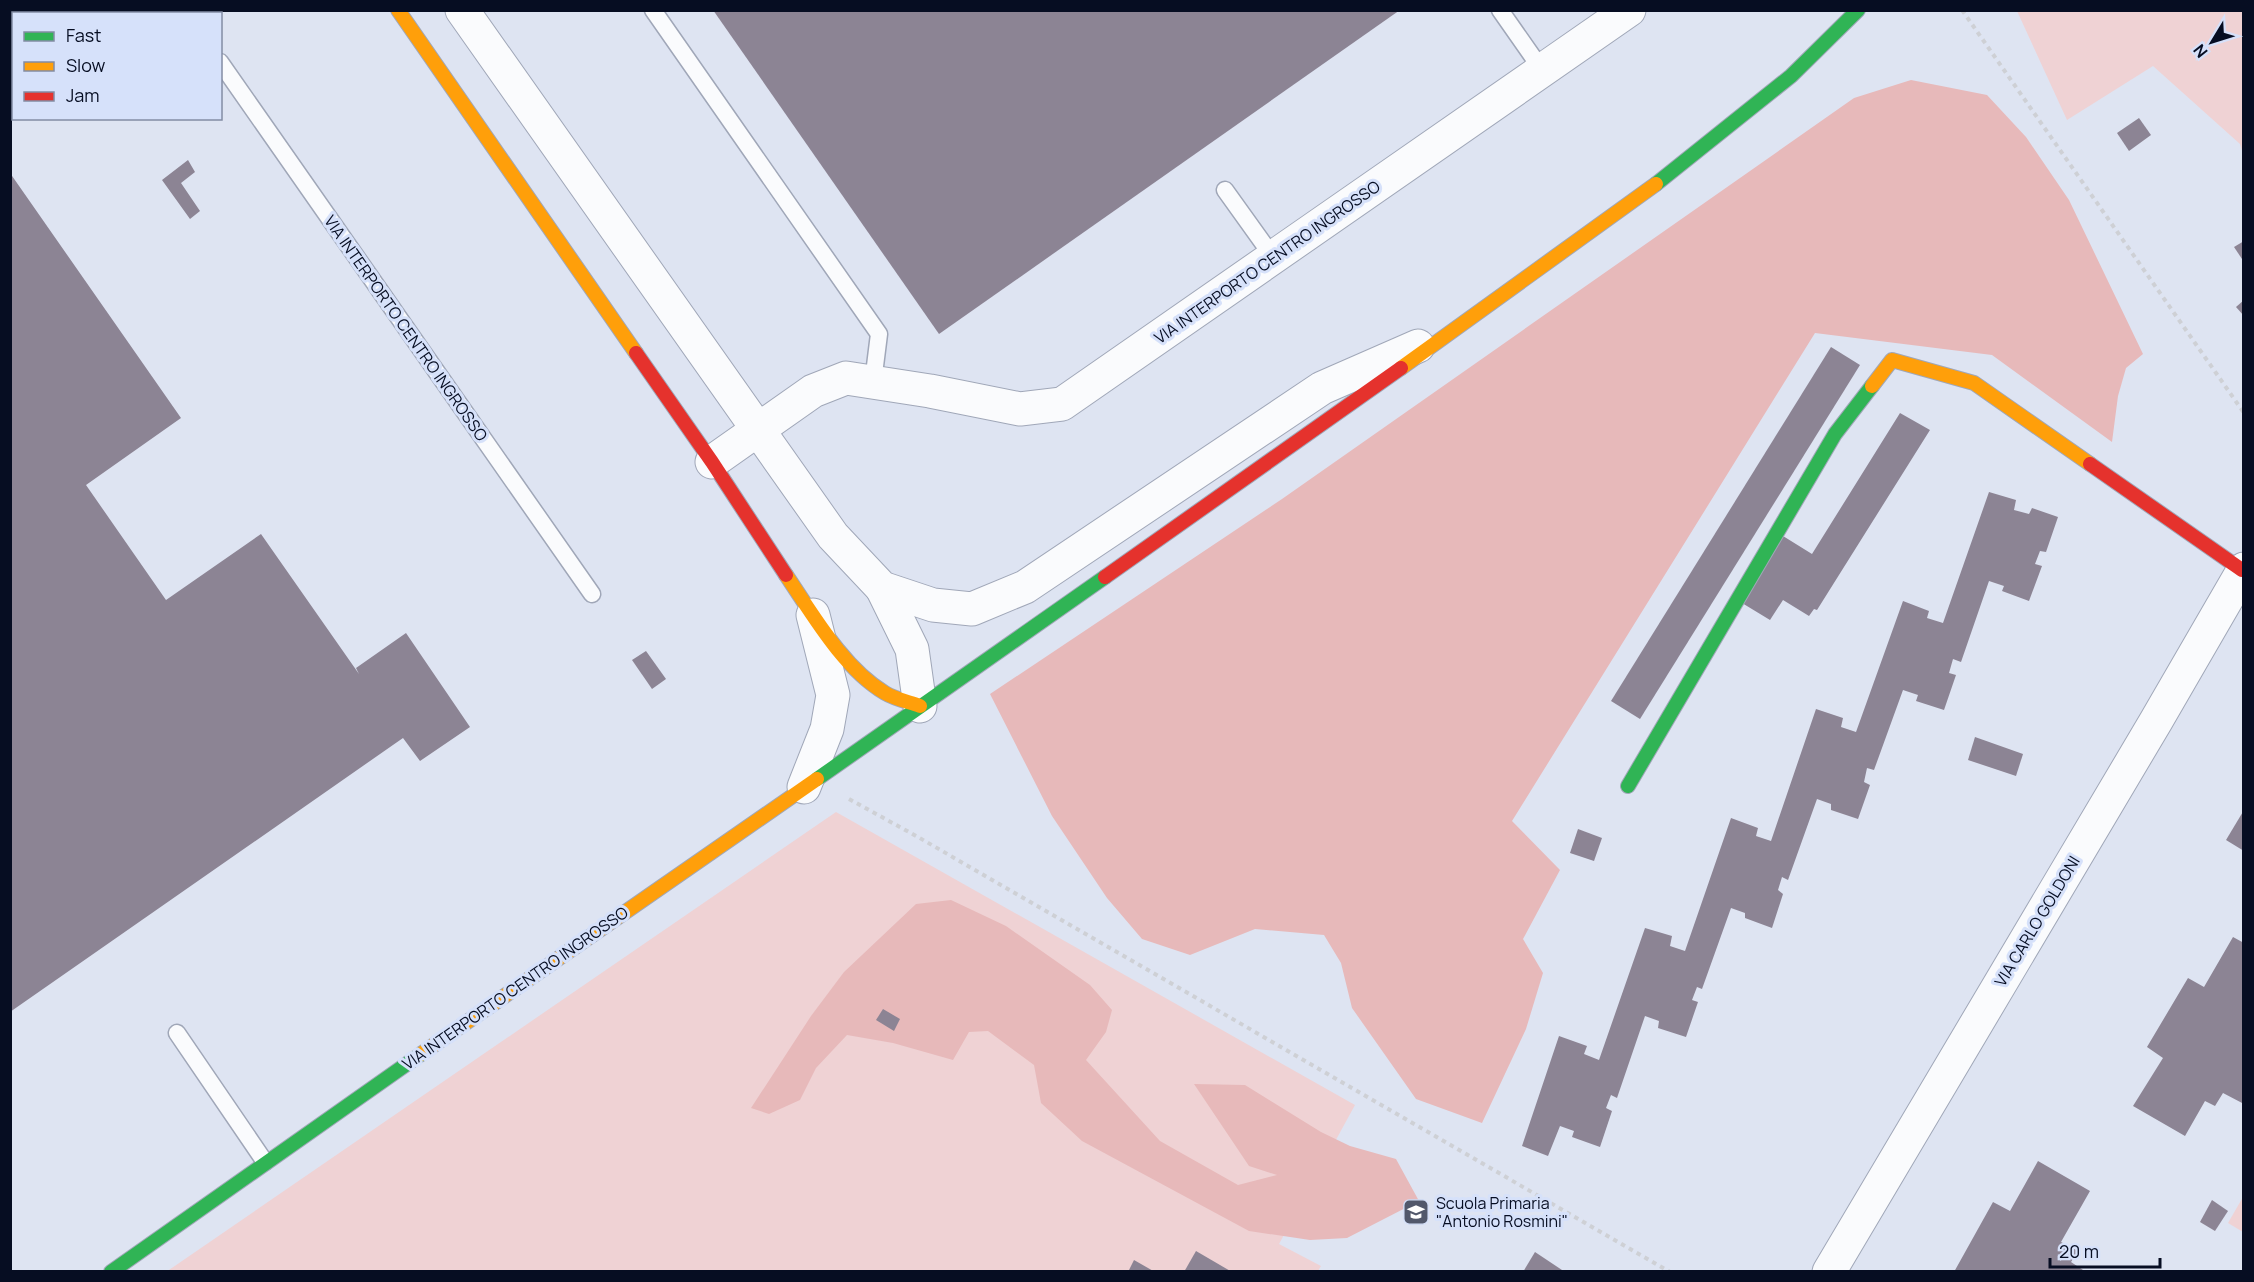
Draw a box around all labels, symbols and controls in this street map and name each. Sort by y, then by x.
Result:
legend [12,12,222,120]
north arrow [2182,12,2242,72]
text: Fast [66,23,101,47]
text: N [2188,40,2212,63]
text: Slow [66,53,106,77]
text: Jam [66,83,100,107]
street label: VIA INTERPORTO CENTRO INGROSSO [1150,175,1385,349]
street label: VIA INTERPORTO CENTRO INGROSSO [319,211,493,446]
street label: VIA CARLO GOLDONI [1989,852,2085,990]
street label: VIA INTERPORTO CENTRO INGROSSO [398,901,633,1075]
place label: Scuola Primaria "Antonio Rosmini" [1436,1192,1568,1232]
school or university icon: Scuola Primaria "Antonio Rosmini" [1401,1197,1431,1227]
scale bar [2050,1231,2160,1269]
text: 20 m [2059,1239,2099,1263]

